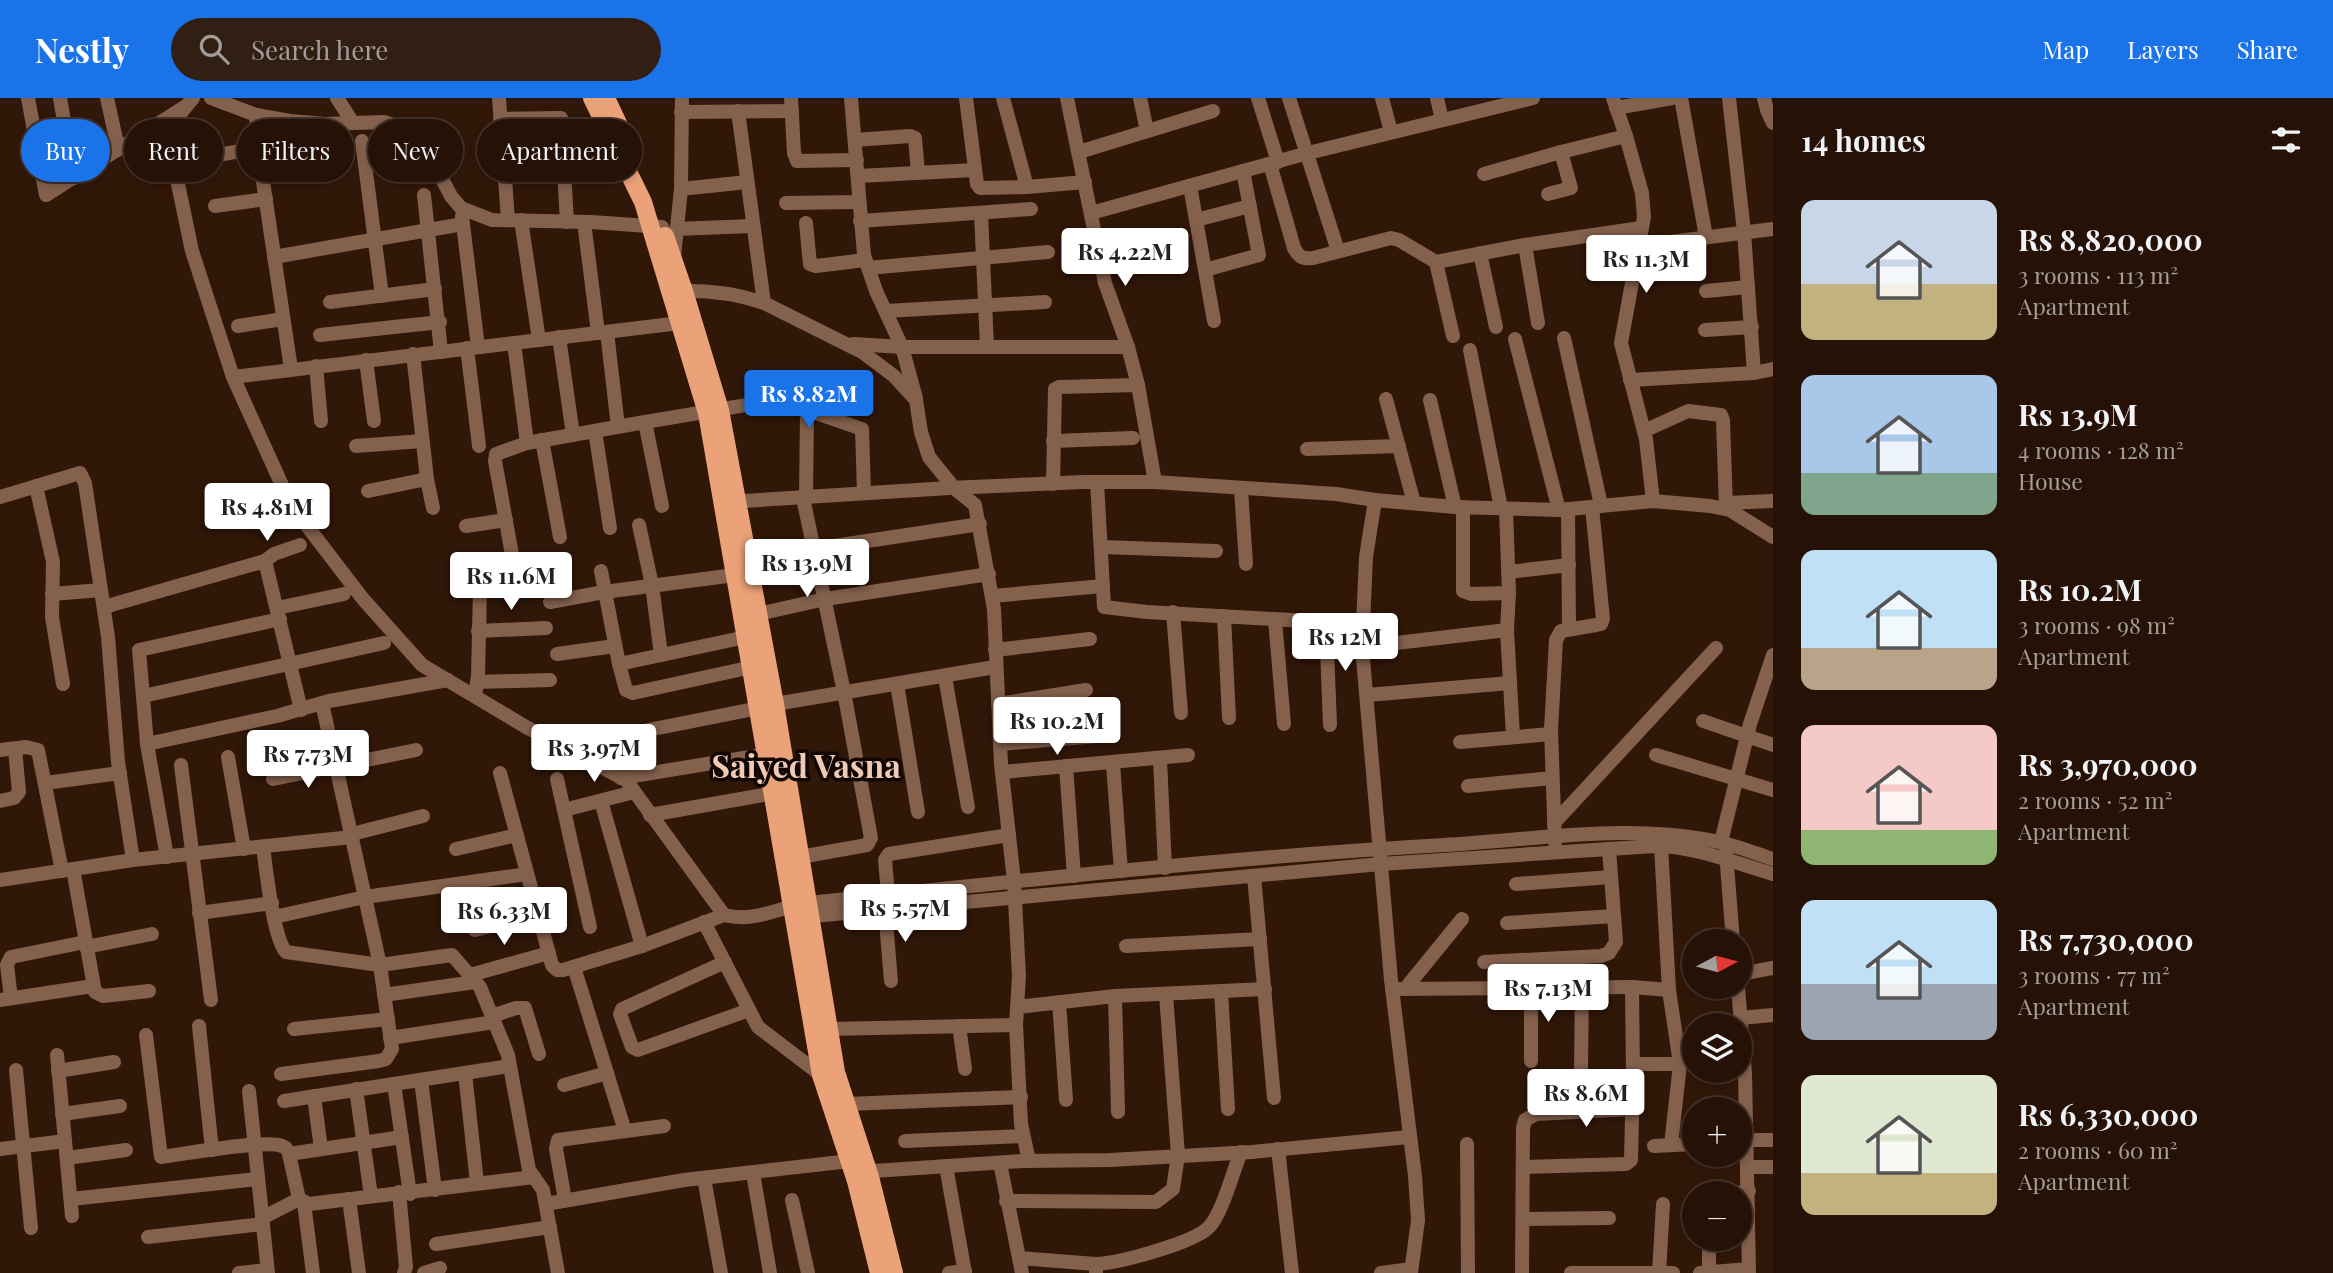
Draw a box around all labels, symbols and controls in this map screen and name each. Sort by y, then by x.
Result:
search box [171,18,661,81]
text: Nestly [35,27,129,71]
icon: search [195,30,233,68]
text: Search here [251,32,389,67]
text: Map [2043,33,2089,65]
text: Layers [2127,33,2199,65]
text: Share [2237,33,2298,65]
chip: Buy [21,119,110,182]
chip: Rent [124,119,223,182]
chip: Filters [237,119,354,182]
chip: New [368,119,463,182]
chip: Apartment [477,119,642,182]
text: 14 homes [1801,120,1926,160]
icon: filters [2267,121,2305,159]
text: Rs 8,820,000 [2018,219,2203,259]
pin: Rs 4.22M [1053,228,1197,288]
icon: home [1857,228,1941,312]
text: Rs 4.22M [1077,235,1173,266]
pin: Rs 11.3M [1574,236,1718,295]
text: Rs 11.3M [1602,242,1690,273]
text: 3 rooms · 113 m² [2018,259,2178,290]
text: Apartment [2018,290,2130,321]
pin: Rs 8.82M [737,370,881,430]
text: Rs 8.82M [760,377,858,408]
text: Rs 13.9M [2018,394,2138,434]
icon: home [1857,403,1941,487]
text: 4 rooms · 128 m² [2018,434,2184,465]
text: House [2018,465,2083,496]
pin: Rs 4.81M [195,484,339,543]
text: Rs 4.81M [221,490,313,521]
pin: Rs 13.9M [735,540,879,599]
text: Rs 13.9M [761,546,853,577]
pin: Rs 11.6M [439,552,583,612]
text: Rs 11.6M [466,559,556,590]
text: Rs 10.2M [2018,569,2142,609]
icon: home [1857,578,1941,662]
text: 3 rooms · 98 m² [2018,609,2175,640]
pin: Rs 12M [1288,614,1402,673]
text: Rs 12M [1308,620,1382,651]
text: Apartment [2018,640,2130,671]
pin: Rs 10.2M [985,698,1129,757]
text: Rs 10.2M [1009,704,1105,735]
pin: Rs 3.97M [522,724,666,784]
pin: Rs 7.73M [236,730,380,790]
text: Rs 3.97M [547,731,641,762]
text: Rs 7.73M [263,737,353,768]
district label: Saiyed Vasna [711,743,901,786]
text: Rs 3,970,000 [2018,744,2198,784]
icon: home [1857,753,1941,837]
text: 2 rooms · 52 m² [2018,784,2172,815]
text: Apartment [2018,815,2130,846]
pin: Rs 5.57M [833,884,977,944]
pin: Rs 6.33M [432,888,576,947]
text: Rs 5.57M [860,891,950,922]
text: Rs 6.33M [457,894,551,925]
text: Rs 7,730,000 [2018,919,2194,959]
icon: home [1857,928,1941,1012]
north arrow [1682,929,1752,999]
map controls [1682,929,1752,1251]
text: 3 rooms · 77 m² [2018,959,2170,990]
pin: Rs 7.13M [1476,964,1620,1024]
text: Rs 7.13M [1504,971,1592,1002]
text: Apartment [2018,990,2130,1021]
button: layers [1682,1013,1752,1083]
pin: Rs 8.6M [1521,1070,1651,1129]
text: Rs 8.6M [1543,1076,1629,1107]
text: Rs 6,330,000 [2018,1094,2198,1134]
button: + [1682,1097,1752,1167]
icon: home [1857,1103,1941,1187]
text: 2 rooms · 60 m² [2018,1134,2178,1165]
text: Apartment [2018,1165,2130,1196]
button: − [1682,1181,1752,1251]

